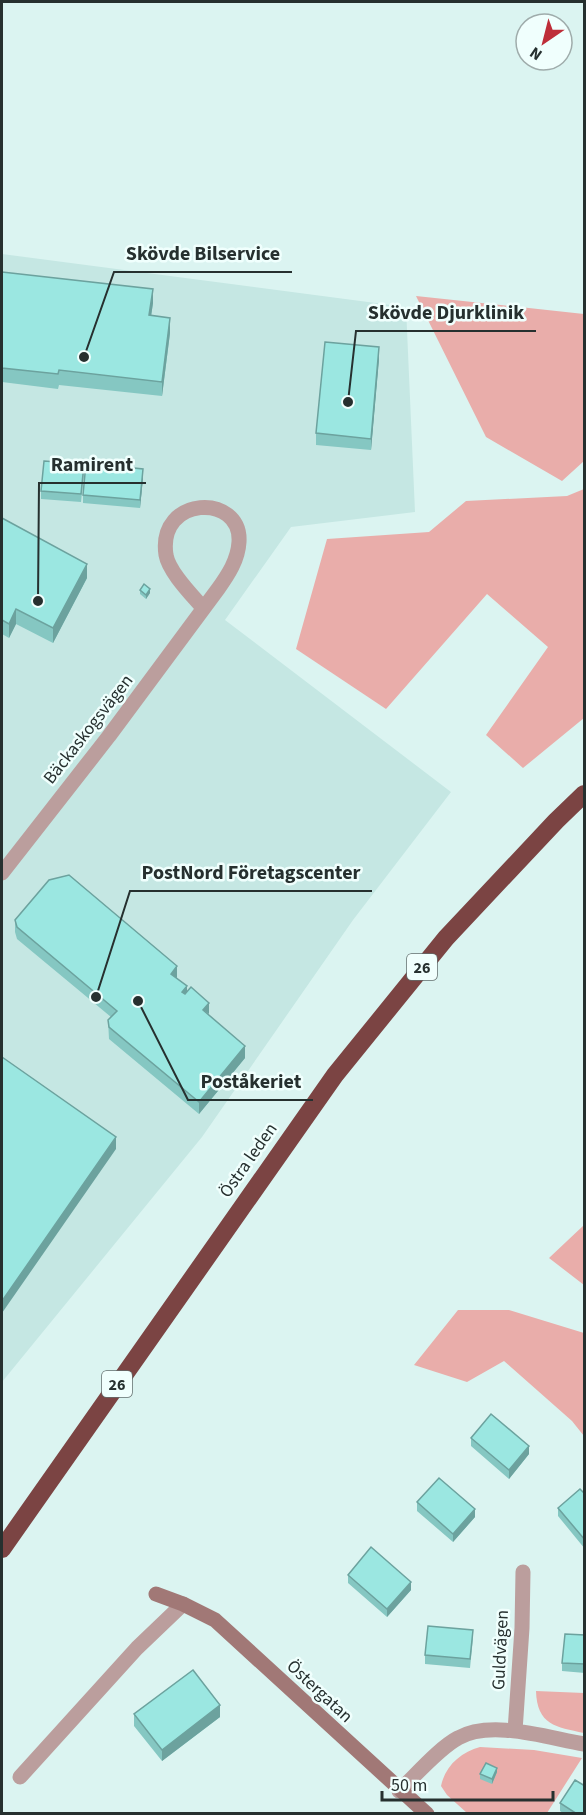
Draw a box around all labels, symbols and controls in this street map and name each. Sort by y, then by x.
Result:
north arrow [514,12,574,72]
text: N [525,41,547,66]
callout: Skövde Bilservice [114,234,292,272]
text: Skövde Bilservice [126,240,280,268]
callout: Skövde Djurklinik [356,293,536,331]
text: Skövde Djurklinik [368,299,524,327]
callout: Ramirent [39,445,146,483]
text: Ramirent [51,451,134,479]
street label: Bäckaskogsvägen [38,669,139,789]
callout: PostNord Företagscenter [130,853,372,891]
text: PostNord Företagscenter [142,859,361,887]
road number: 26 [407,954,437,980]
callout: Poståkeriet [188,1062,313,1100]
text: Poståkeriet [201,1068,302,1096]
street label: Östra leden [214,1118,283,1203]
road number: 26 [102,1371,132,1397]
street label: Guldvägen [486,1609,515,1691]
street label: Östergatan [281,1654,358,1729]
scale bar [382,1764,553,1802]
text: 50 m [391,1773,427,1798]

